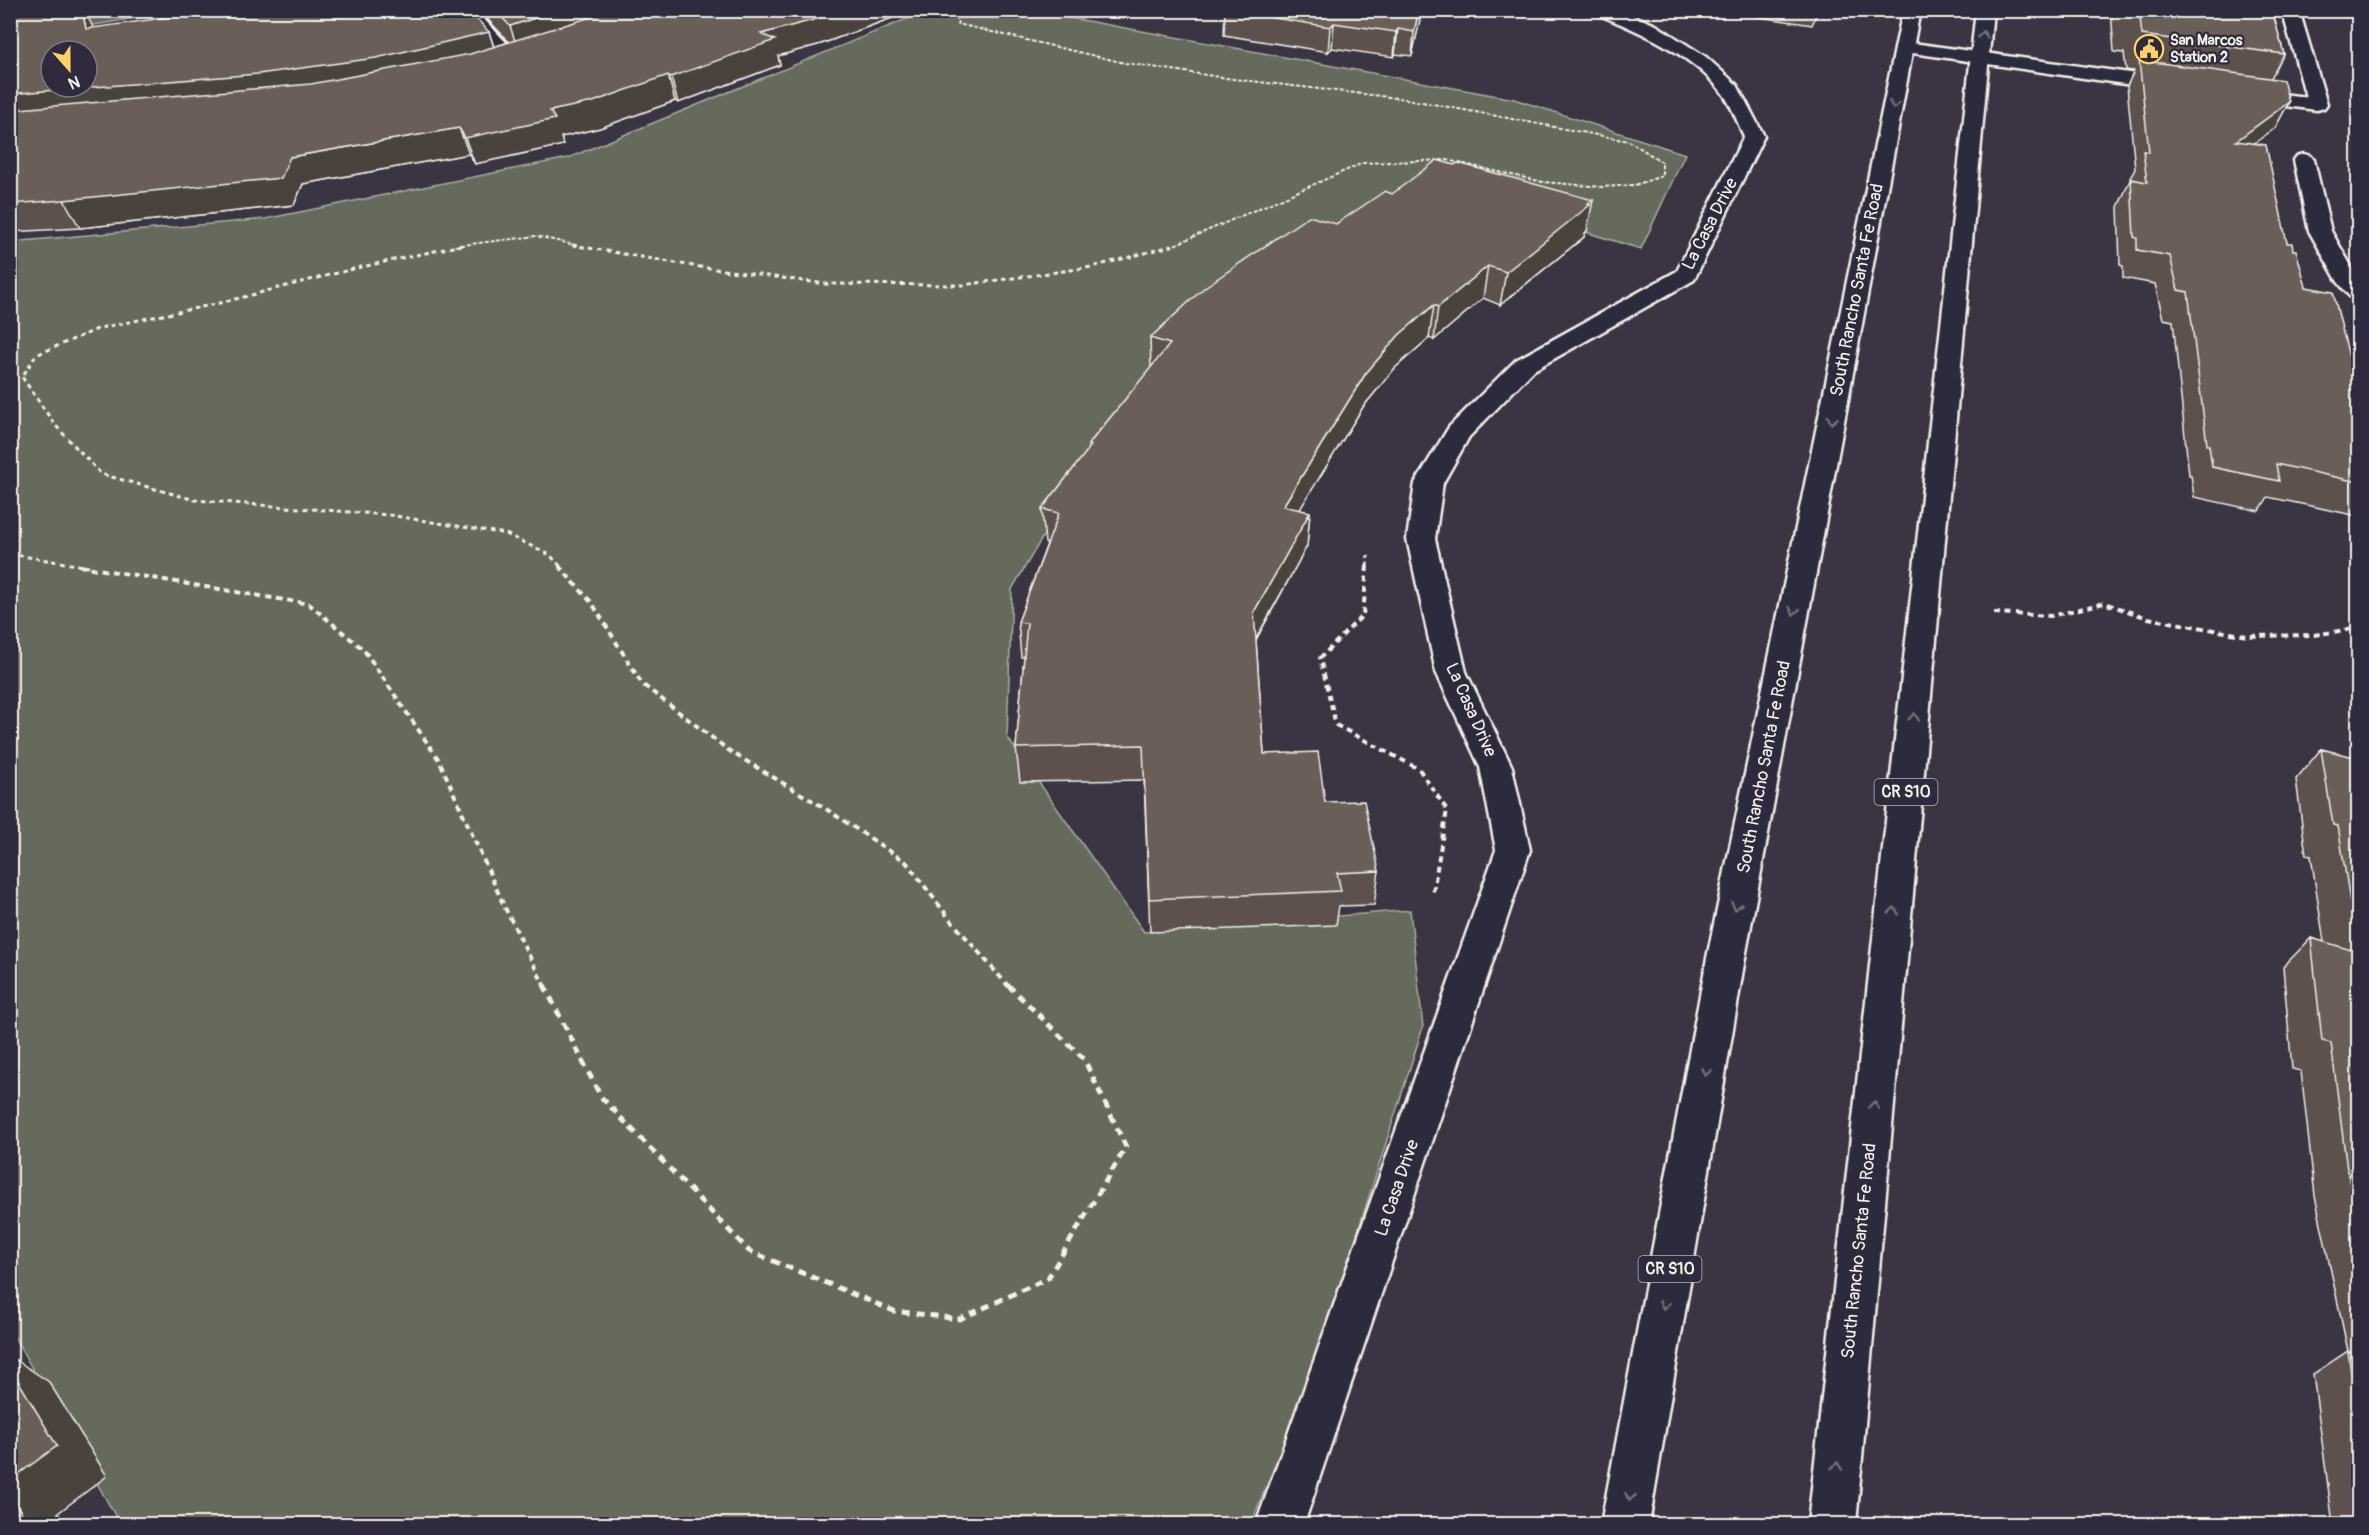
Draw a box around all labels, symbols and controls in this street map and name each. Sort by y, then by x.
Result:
one-way arrow [1976,30,1989,39]
place label: San Marcos Station 2 [2170,31,2243,67]
public building icon: San Marcos Station 2 [2133,33,2165,65]
north arrow [39,39,99,99]
text: N [65,71,83,93]
one-way arrow [1888,100,1901,110]
street label: La Casa Drive [1677,174,1743,274]
street label: South Rancho Santa Fe Road [1825,181,1889,399]
one-way arrow [1826,414,1839,424]
one-way arrow [1788,606,1801,616]
street label: South Rancho Santa Fe Road [1732,658,1796,876]
street label: La Casa Drive [1440,659,1502,761]
one-way arrow [1907,713,1919,722]
road number: CR S10 [1874,779,1938,805]
one-way arrow [1730,900,1743,910]
one-way arrow [1887,907,1900,916]
one-way arrow [1700,1067,1712,1077]
one-way arrow [1867,1101,1880,1110]
street label: La Casa Drive [1370,1137,1424,1239]
street label: South Rancho Santa Fe Road [1836,1142,1882,1360]
road number: CR S10 [1638,1256,1702,1282]
one-way arrow [1658,1300,1671,1310]
one-way arrow [1830,1462,1843,1471]
one-way arrow [1624,1492,1637,1502]

